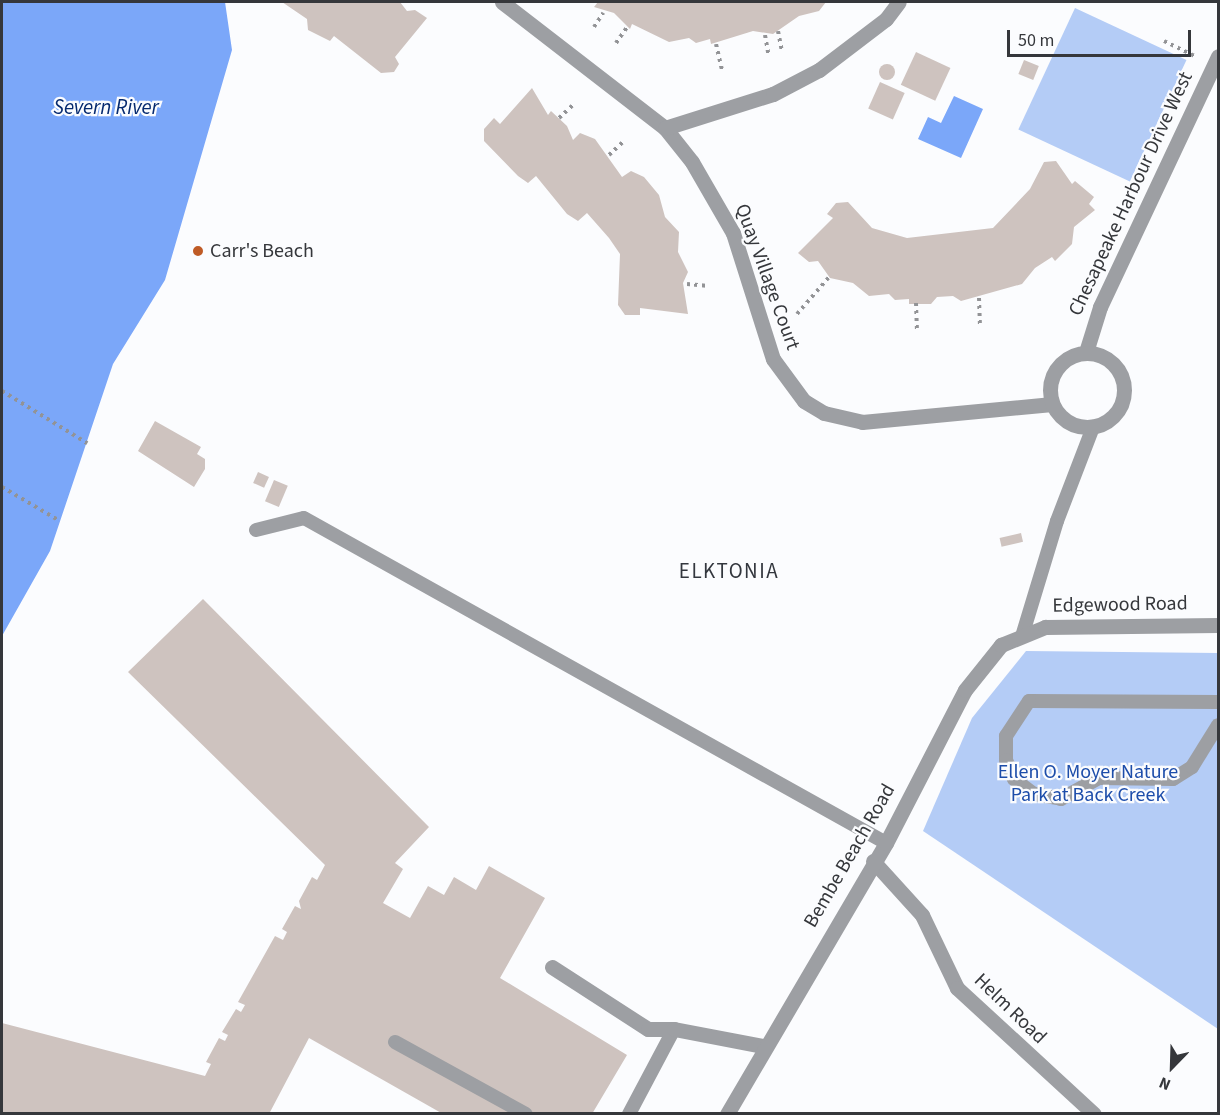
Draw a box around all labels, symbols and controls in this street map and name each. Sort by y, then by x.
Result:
scale bar [1010,18,1194,56]
text: 50 m [1018,28,1054,53]
street label: Chesapeake Harbour Drive West [1064,68,1198,320]
water label: Severn River [53,94,159,120]
street label: Quay Village Court [729,201,805,353]
place label: Carr's Beach [210,239,314,263]
marker: Carr's Beach [191,244,205,258]
district label: ELKTONIA [679,558,779,584]
street label: Edgewood Road [1052,592,1188,618]
park label: Ellen O. Moyer Nature Park at Back Creek [998,761,1178,808]
street label: Bembe Beach Road [799,780,901,932]
street label: Helm Road [969,969,1051,1049]
north arrow [1142,1037,1202,1097]
text: N [1156,1071,1174,1096]

